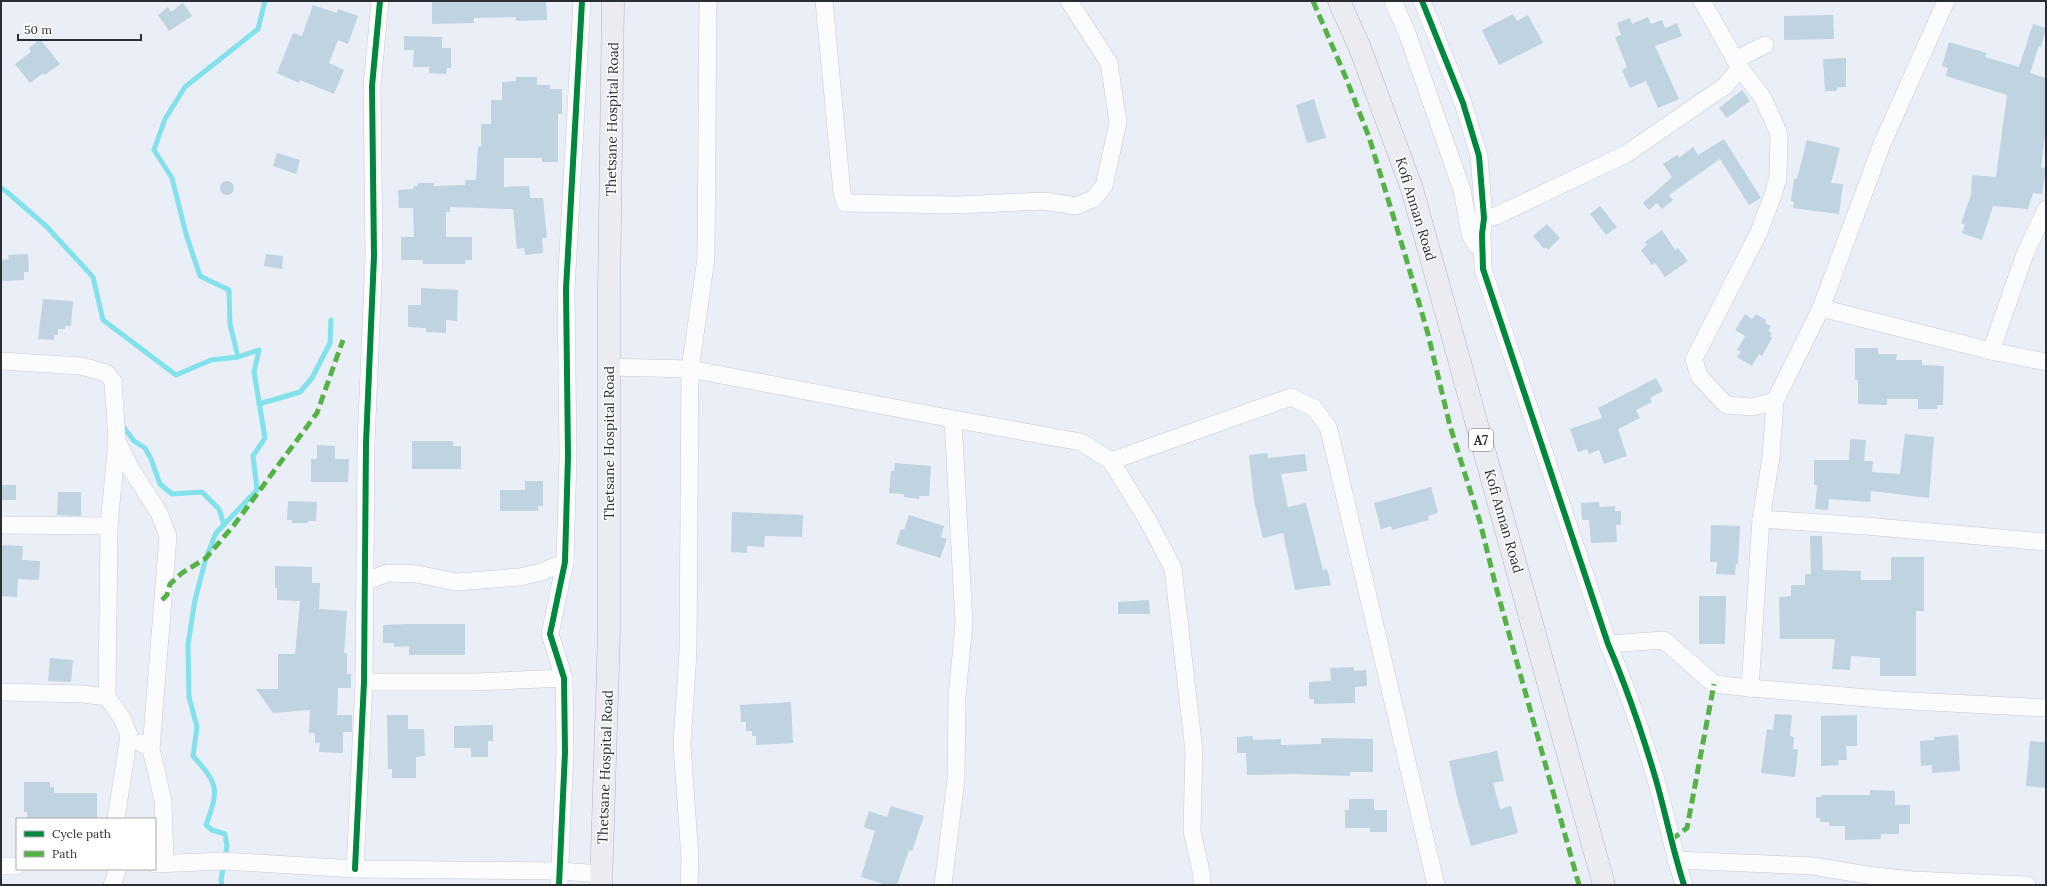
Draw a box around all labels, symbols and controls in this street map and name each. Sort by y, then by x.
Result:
scale bar [18,16,141,42]
text: 50 m [24,22,52,37]
street label: Thetsane Hospital Road [602,42,622,196]
street label: Kofi Annan Road [1392,155,1440,263]
street label: Thetsane Hospital Road [600,366,618,520]
road number: A7 [1469,429,1493,451]
street label: Kofi Annan Road [1481,467,1527,575]
street label: Thetsane Hospital Road [593,690,617,844]
legend [16,818,156,870]
text: Cycle path [52,826,111,841]
text: Path [52,846,77,861]

